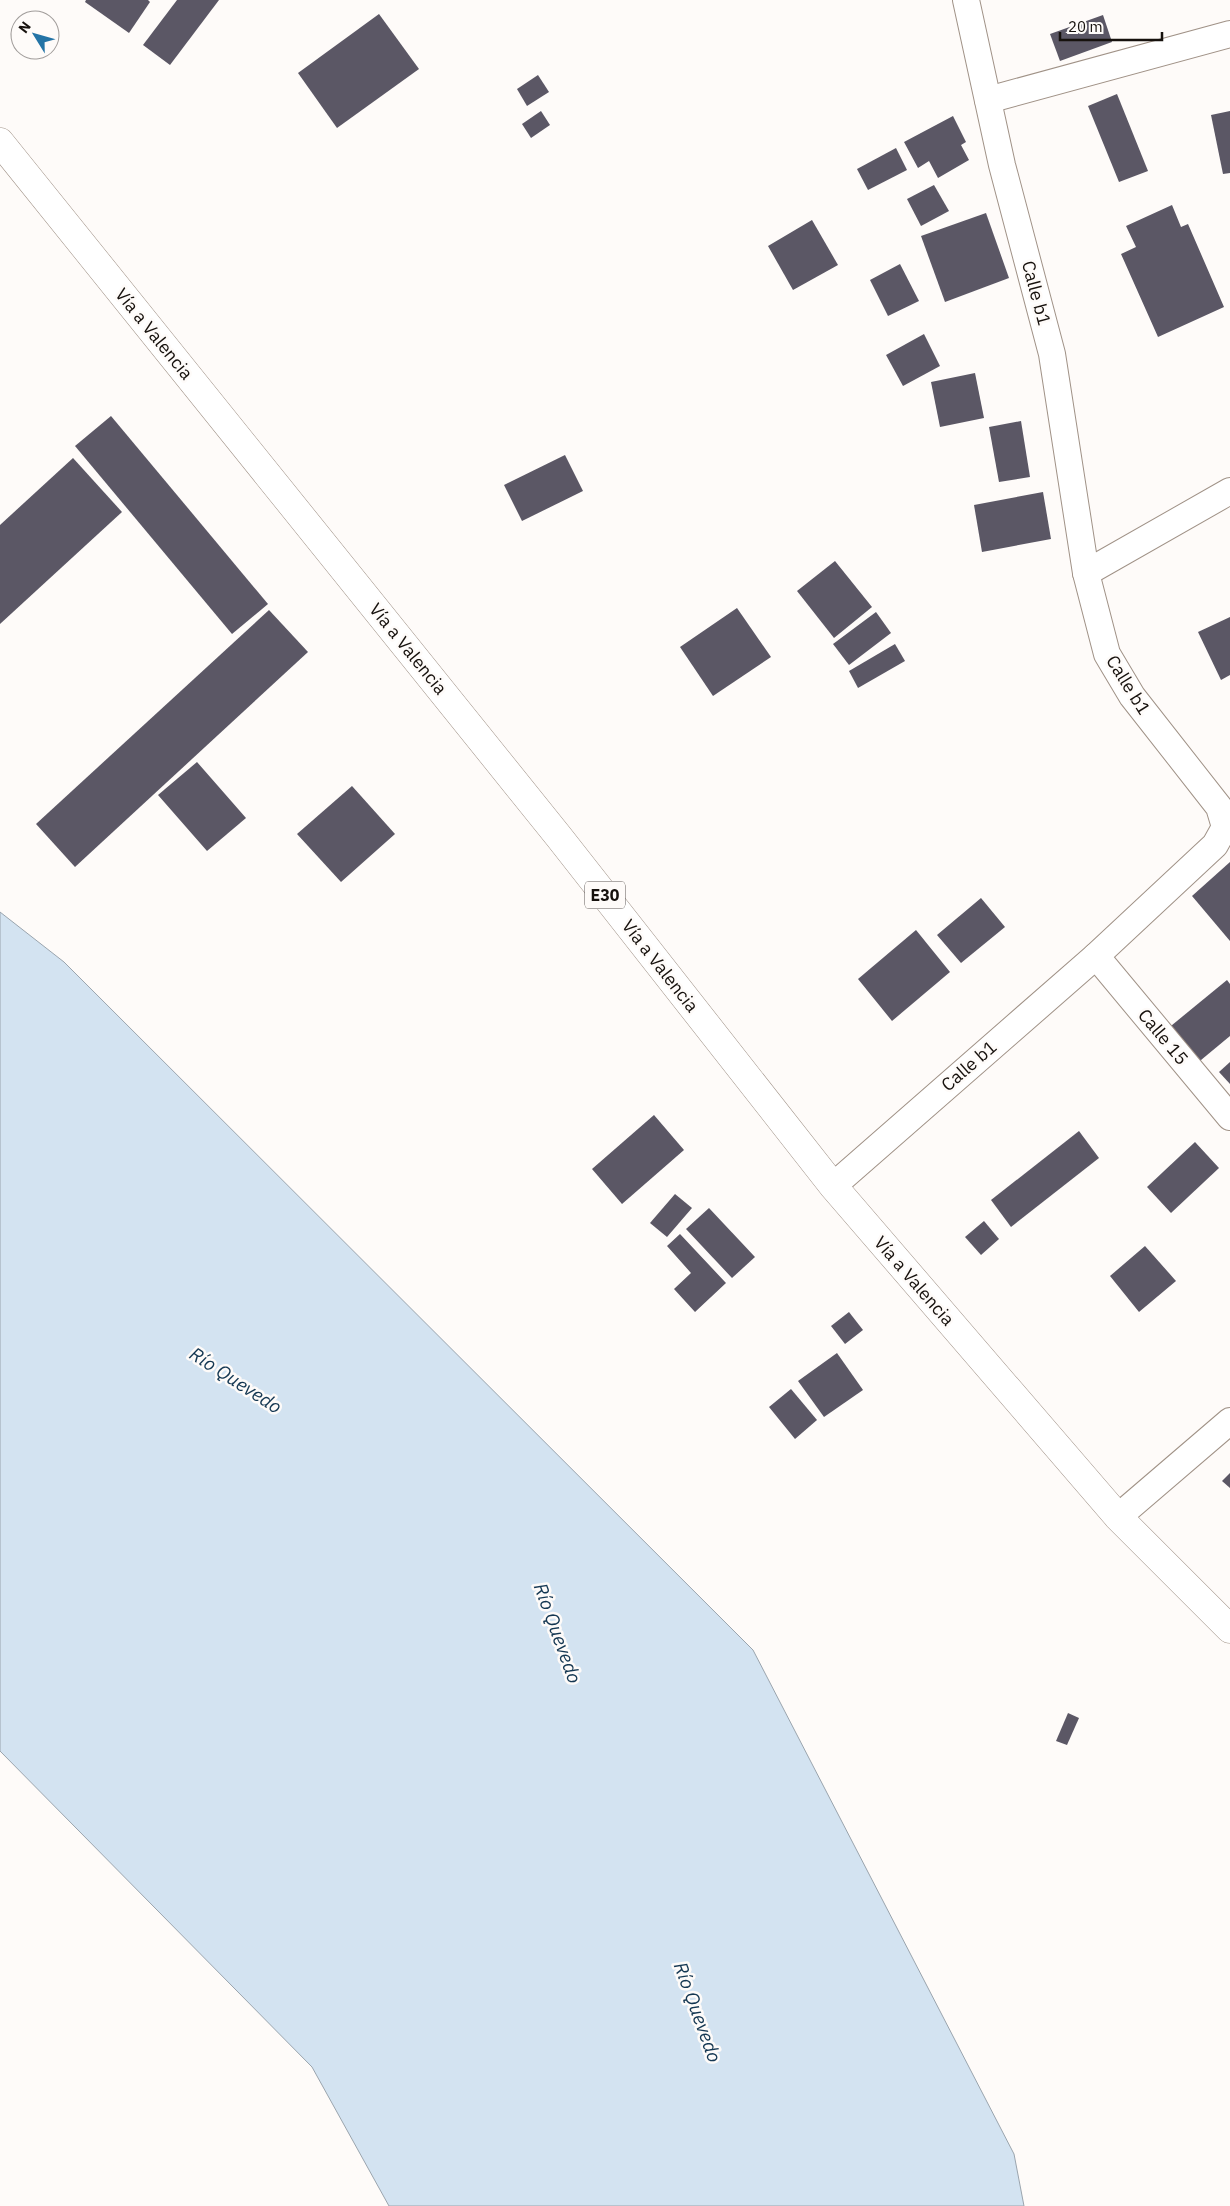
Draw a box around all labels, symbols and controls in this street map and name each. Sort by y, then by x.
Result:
north arrow [10,10,60,60]
scale bar [1060,10,1162,42]
text: 20 m [1068,17,1103,36]
text: N [14,18,35,37]
street label: Calle b1 [1017,258,1056,328]
street label: Vía a Valencia [110,283,199,385]
street label: Vía a Valencia [364,598,453,700]
street label: Calle b1 [1101,651,1156,719]
road number: E30 [585,882,625,908]
street label: Vía a Valencia [617,915,704,1017]
street label: Calle 15 [1133,1004,1193,1069]
street label: Calle b1 [936,1035,1001,1096]
street label: Vía a Valencia [869,1231,960,1331]
water label: Río Quevedo [185,1341,287,1419]
water label: Río Quevedo [529,1579,587,1687]
water label: Río Quevedo [669,1958,727,2066]

